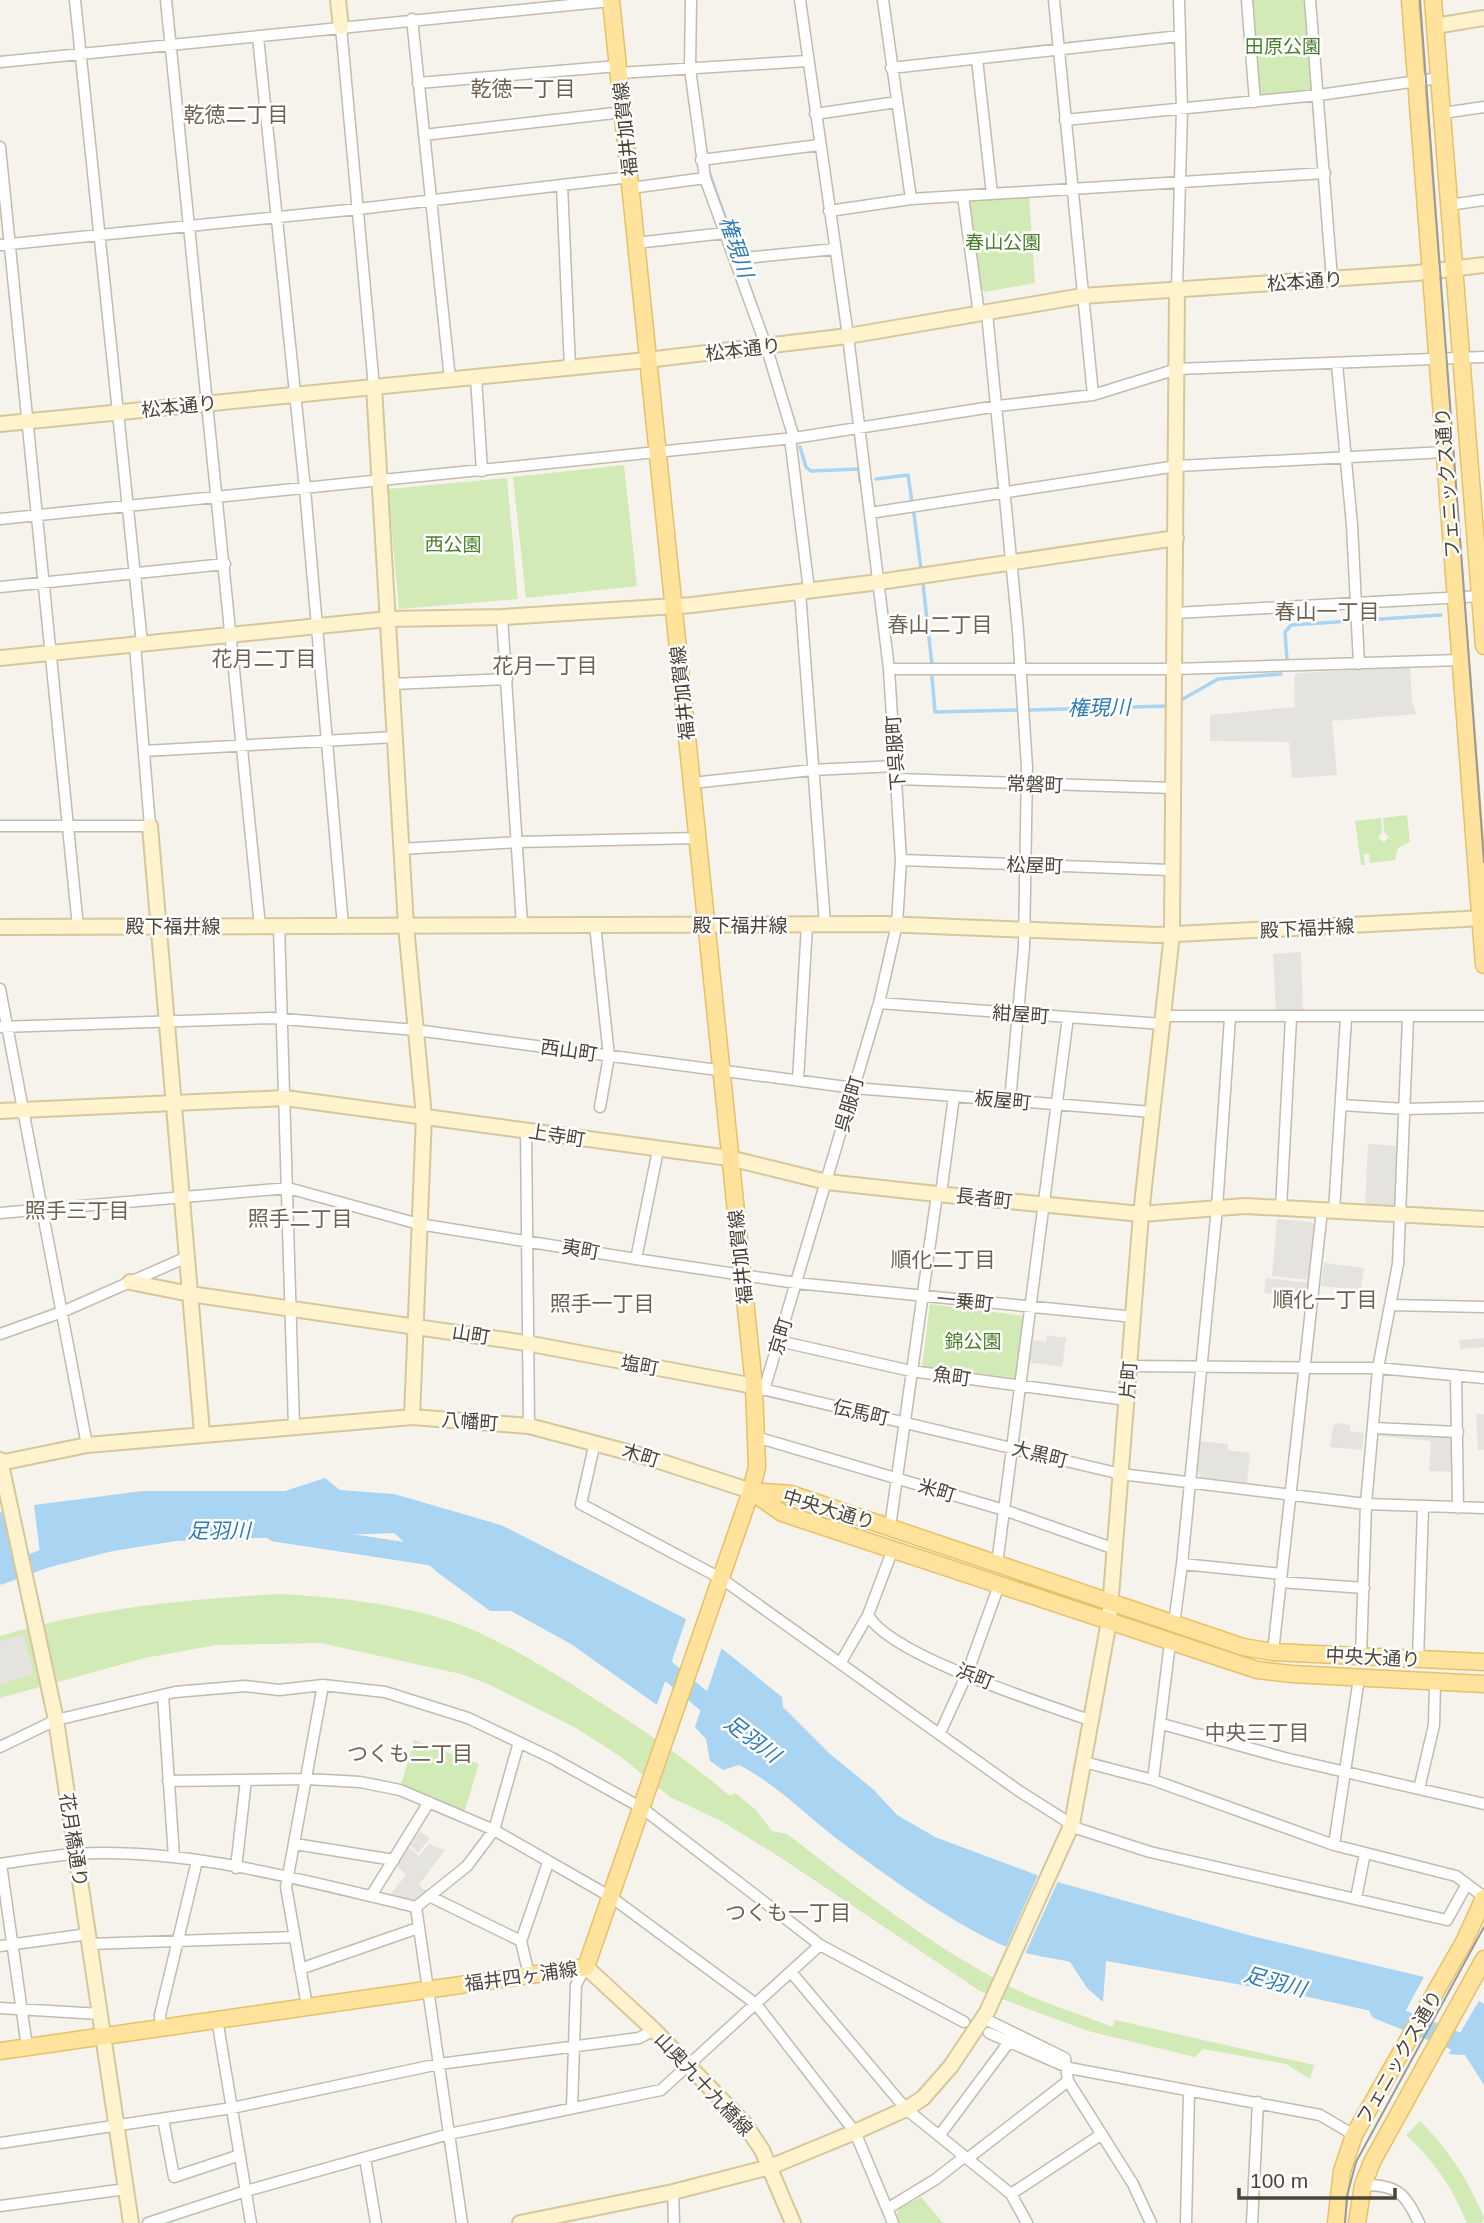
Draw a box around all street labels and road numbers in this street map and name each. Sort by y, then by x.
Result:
street label: 福井加賀線 [610,81,641,177]
street label: 松本通り [1266,268,1344,295]
street label: 松本通り [704,334,782,365]
street label: 松本通り [140,392,218,421]
street label: フェニックス通り [1432,407,1463,559]
street label: 福井加賀線 [667,645,698,741]
street label: 下呉服町 [882,714,909,792]
street label: 常磐町 [1006,773,1064,796]
street label: 松屋町 [1006,854,1064,877]
street label: 殿下福井線 [692,915,788,936]
street label: 殿下福井線 [125,916,221,937]
street label: 殿下福井線 [1259,916,1355,941]
street label: 紺屋町 [992,1002,1050,1027]
street label: 西山町 [539,1036,599,1065]
street label: 呉服町 [832,1074,867,1134]
street label: 板屋町 [974,1088,1032,1113]
street label: 上寺町 [527,1121,587,1150]
street label: 長者町 [954,1185,1013,1212]
street label: 福井加賀線 [725,1209,756,1305]
street label: 夷町 [560,1236,601,1263]
street label: 一乗町 [935,1288,994,1315]
street label: 京町 [765,1315,796,1357]
street label: 山町 [451,1321,491,1348]
street label: 塩町 [619,1352,660,1379]
street label: 片町 [1117,1360,1140,1400]
street label: 魚町 [932,1363,972,1390]
street label: 伝馬町 [831,1396,891,1429]
street label: 八幡町 [441,1409,499,1434]
street label: 大黒町 [1010,1437,1070,1472]
street label: 木町 [620,1440,662,1471]
street label: 米町 [916,1475,958,1506]
street label: 中央大通り [780,1486,877,1533]
street label: 中央大通り [1325,1645,1421,1670]
street label: 浜町 [953,1660,996,1693]
street label: 花月橋通り [56,1792,91,1889]
street label: 福井四ヶ浦線 [463,1958,579,1995]
street label: フェニックス通り [1352,1986,1446,2128]
street label: 山奥九十九橋線 [651,2029,757,2140]

